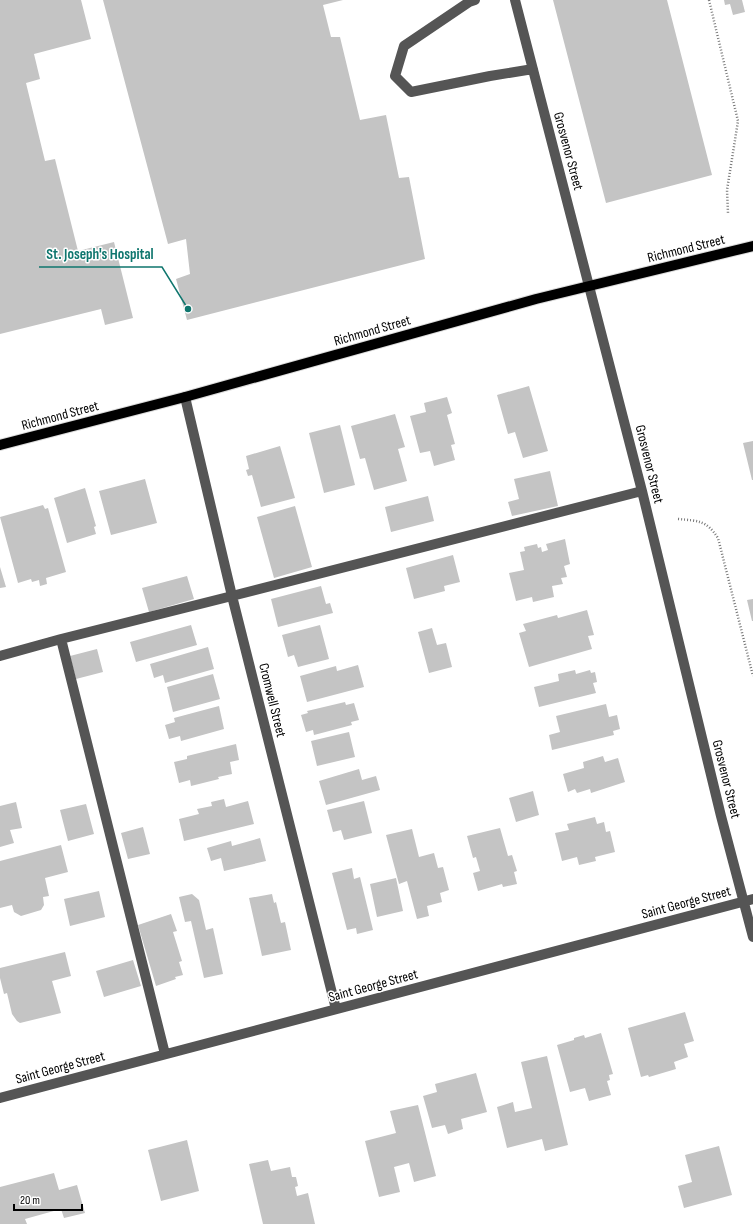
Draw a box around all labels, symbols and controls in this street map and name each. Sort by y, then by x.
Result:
street label: Grosvenor Street [550,110,587,192]
street label: Richmond Street [646,231,727,266]
callout: St. Joseph's Hospital [39,240,162,267]
text: St. Joseph's Hospital [46,245,154,264]
street label: Richmond Street [332,311,412,350]
street label: Richmond Street [20,397,101,434]
street label: Grosvenor Street [632,423,667,505]
street label: Cromwell Street [255,661,290,739]
street label: Grosvenor Street [709,738,744,820]
street label: Saint George Street [640,882,733,923]
street label: Saint George Street [327,965,420,1006]
street label: Saint George Street [14,1047,107,1088]
scale bar [14,1186,82,1212]
text: 20 m [20,1193,40,1208]

